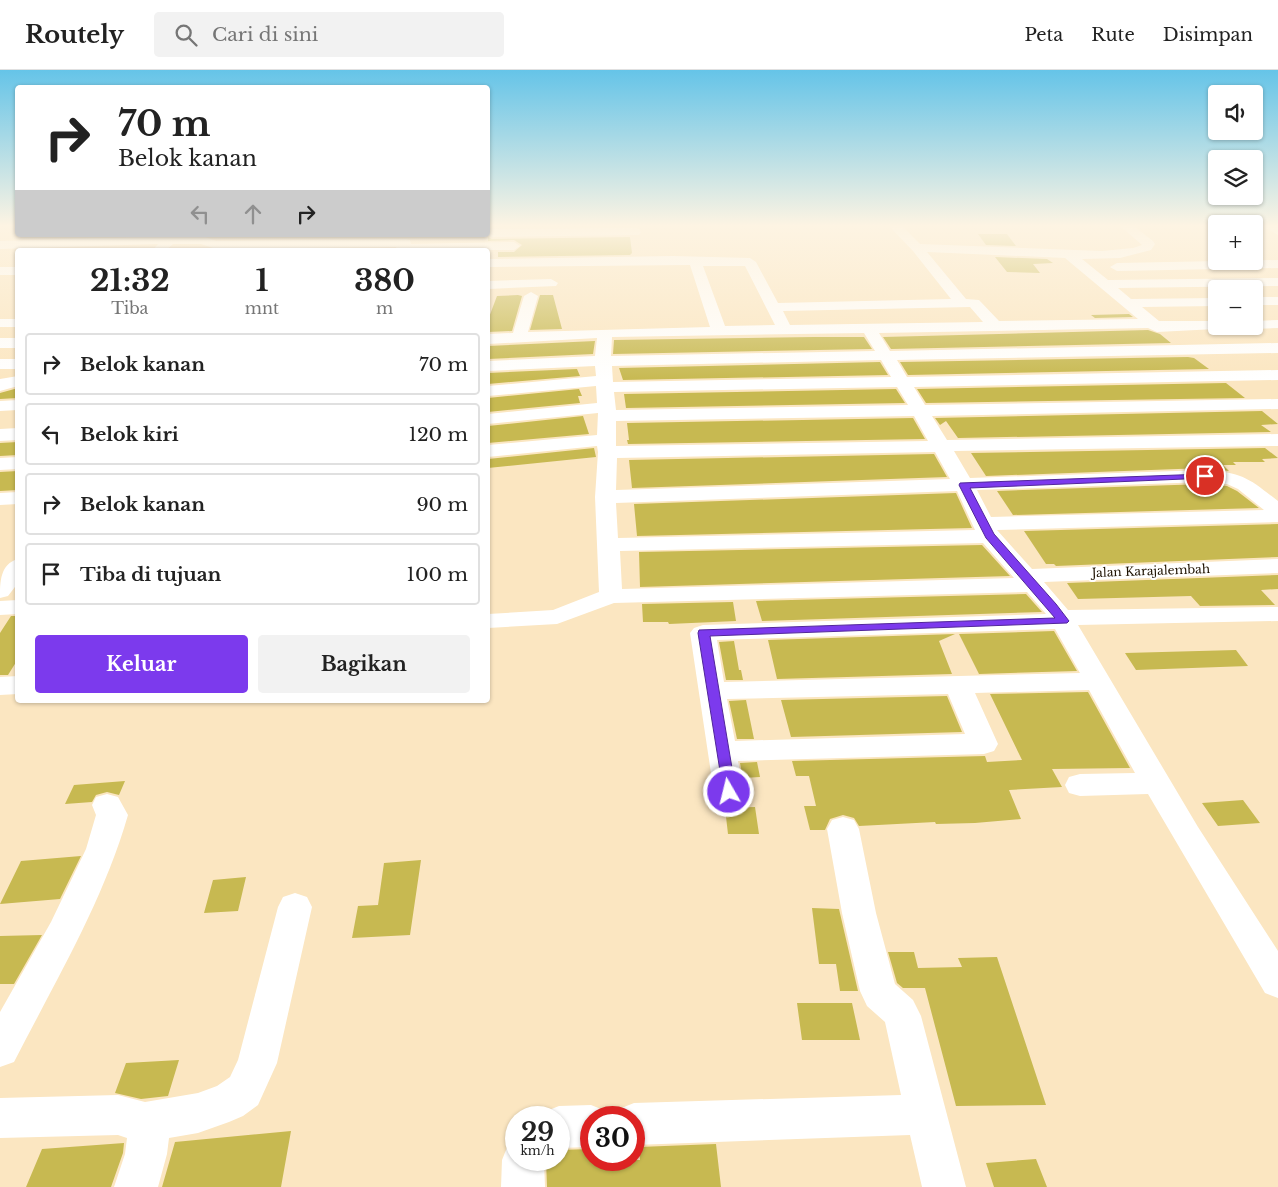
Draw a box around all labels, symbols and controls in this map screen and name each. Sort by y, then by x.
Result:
search box [154,12,504,57]
text: Routely [25,20,124,49]
icon: search [172,21,200,49]
text: Cari di sini [212,23,318,46]
text: Peta [1024,24,1063,46]
text: Rute [1091,24,1135,46]
text: Disimpan [1163,24,1253,46]
map controls [1208,85,1263,335]
button: sound [1208,85,1263,140]
text: 70 m [118,102,211,145]
icon: right [35,105,100,170]
text: Belok kanan [118,145,257,172]
button: layers [1208,150,1263,205]
icon: left [186,200,214,228]
icon: ahead [239,200,267,228]
icon: right [292,200,320,228]
button: + [1208,215,1263,270]
text: 21:32 [90,262,170,299]
text: 1 [255,262,269,299]
text: 380 [354,262,415,299]
button: − [1208,280,1263,335]
text: Tiba [111,298,148,318]
text: mnt [245,298,279,318]
text: m [376,298,393,318]
icon: right [37,350,65,378]
text: Belok kanan [80,353,205,376]
text: 70 m [419,353,468,376]
icon: left [37,420,65,448]
text: Belok kiri [80,423,179,446]
text: 120 m [408,423,468,446]
pin [1184,455,1226,497]
icon: arrive [1191,462,1219,490]
icon: right [37,490,65,518]
text: Belok kanan [80,493,205,516]
text: 90 m [416,493,468,516]
icon: arrive [37,560,65,588]
street label: Jalan Karajalembah [1090,561,1210,580]
text: Tiba di tujuan [80,563,221,586]
text: 100 m [407,563,468,586]
button: Keluar [35,635,248,693]
button: Bagikan [258,635,470,693]
position arrow [702,765,754,817]
speed limit sign: 30 [580,1106,645,1171]
text: 29 [521,1117,554,1148]
text: km/h [520,1143,555,1158]

